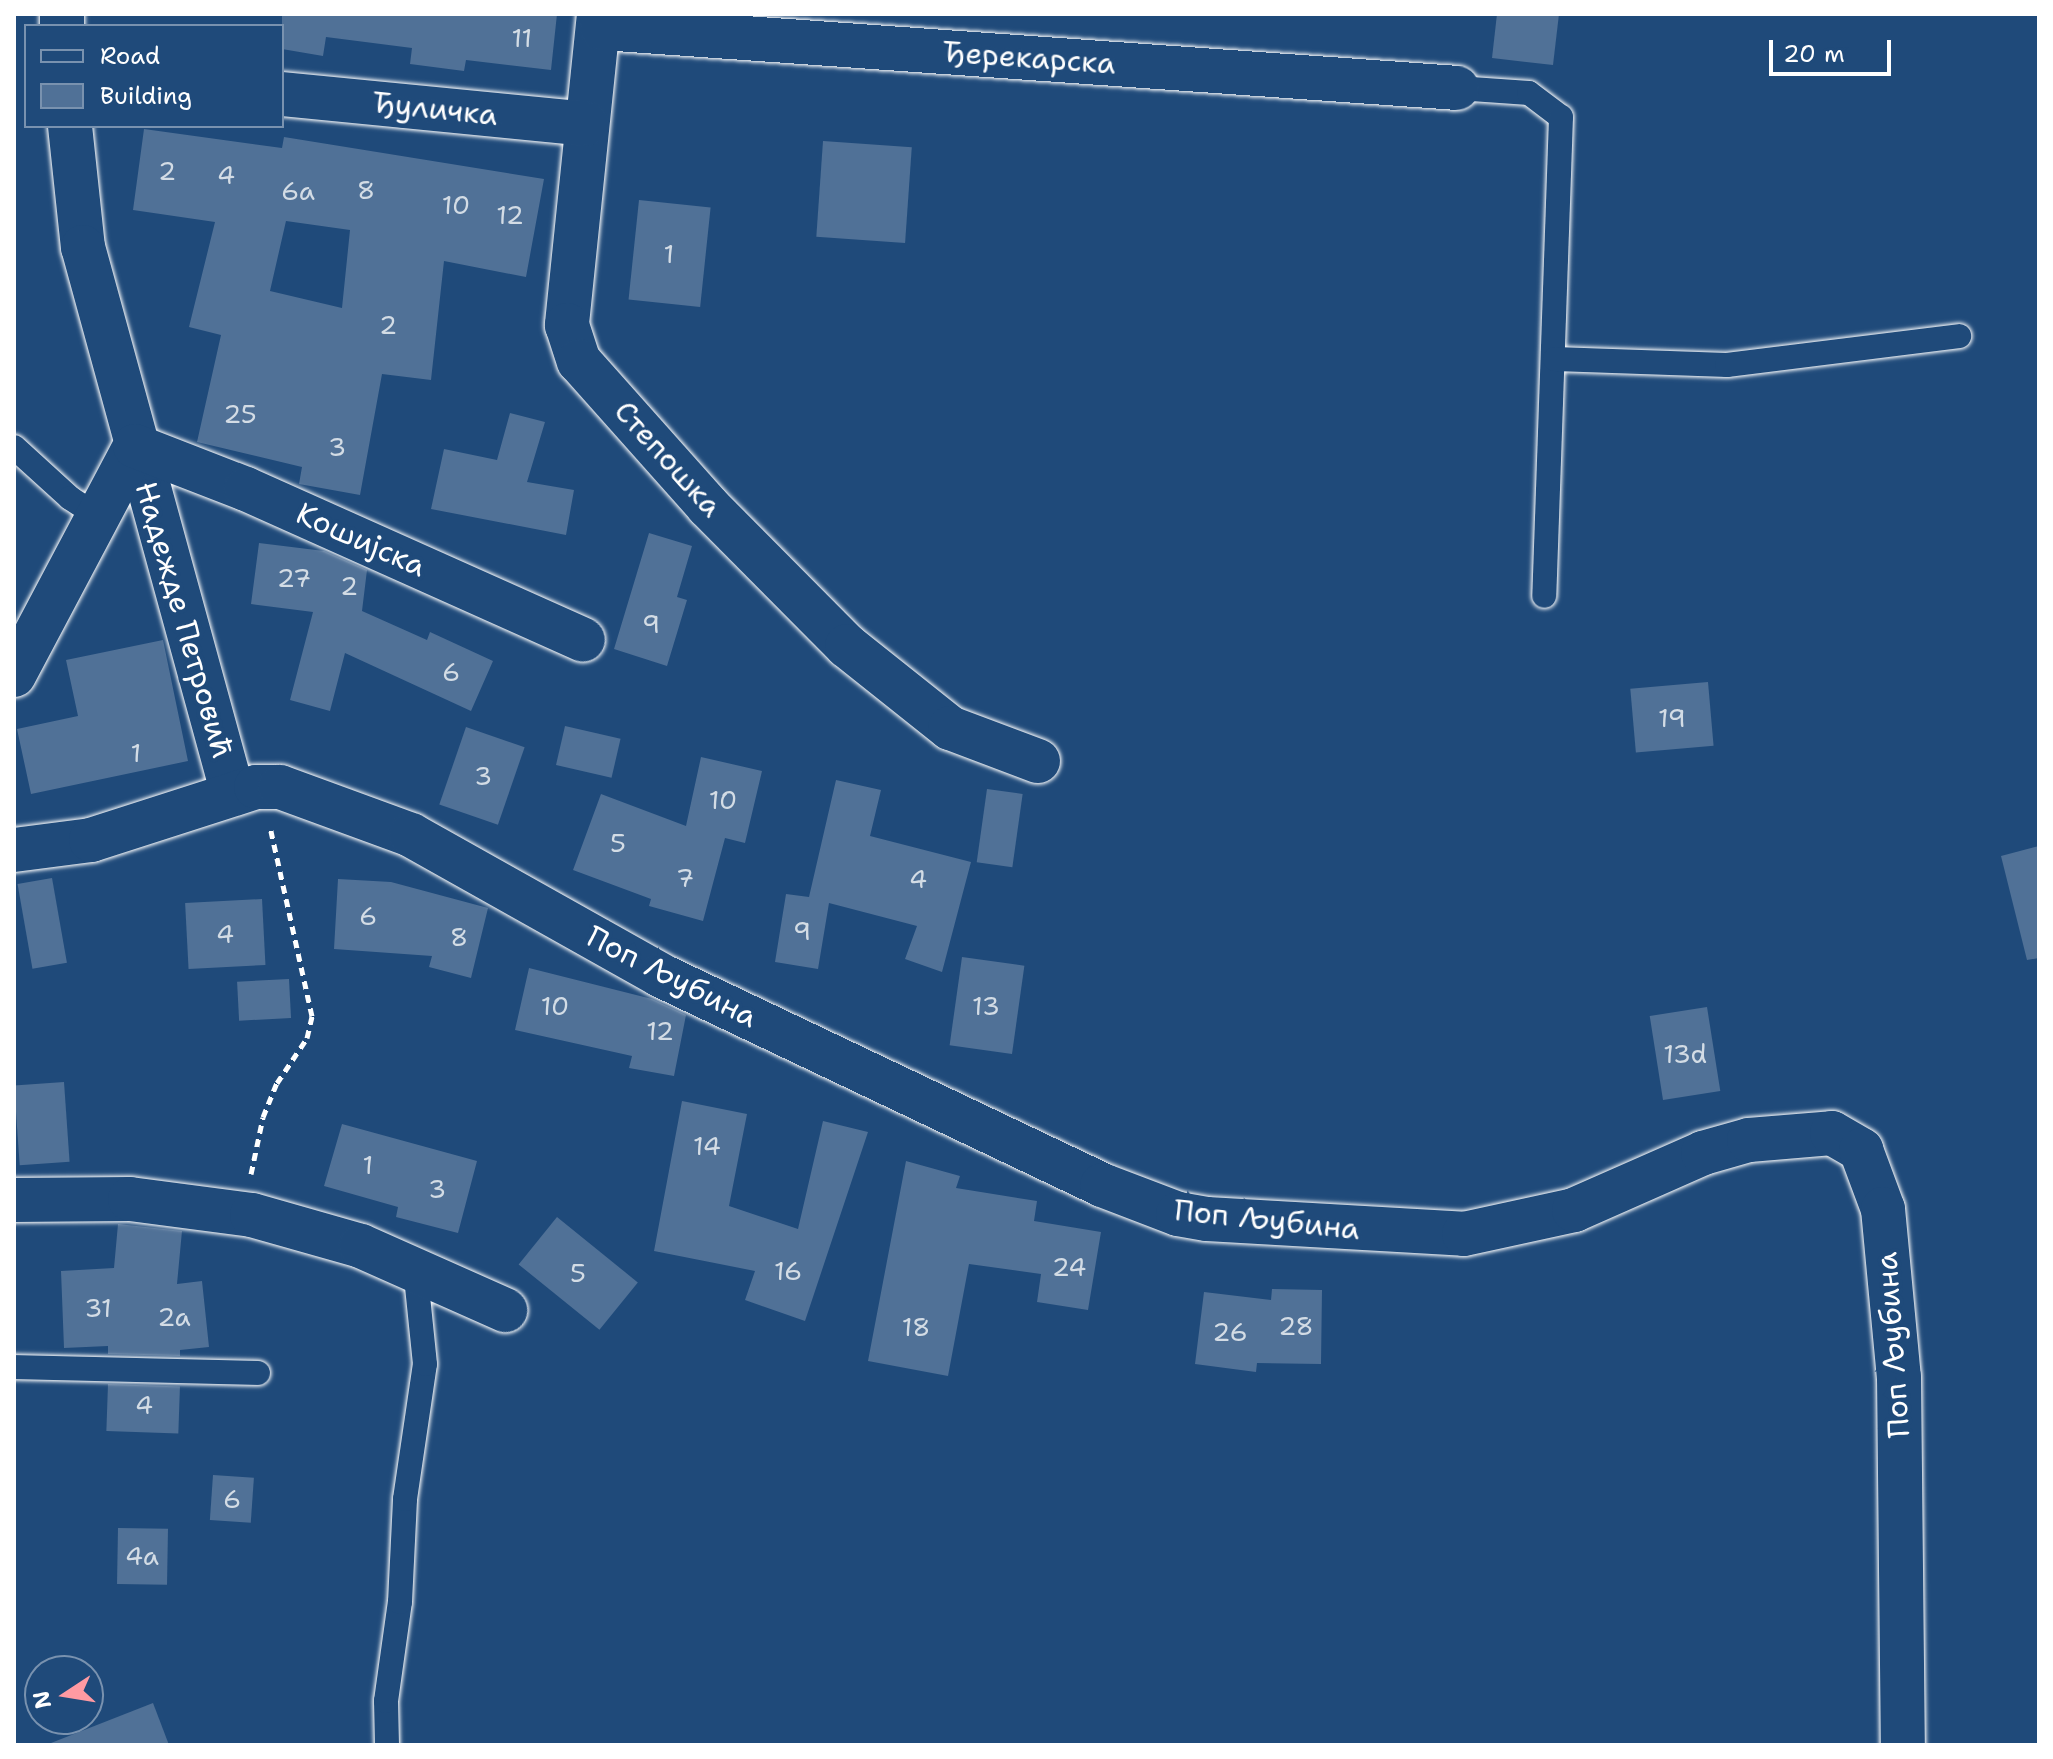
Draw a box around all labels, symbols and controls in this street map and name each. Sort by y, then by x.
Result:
house number: 11 [512,22,532,54]
legend [24,24,284,128]
scale bar [1773,24,1895,74]
street label: Ђерекарска [941,34,1117,82]
text: 20 m [1783,38,1845,70]
text: Road [100,40,160,72]
text: Building [100,80,192,112]
street label: Ђуличка [371,85,499,133]
house number: 2 [158,155,176,187]
house number: 4 [217,159,235,191]
house number: 8 [357,174,375,206]
house number: 6a [281,175,315,207]
house number: 10 [442,189,470,221]
house number: 12 [496,199,524,231]
house number: 1 [664,238,674,270]
house number: 2 [379,309,397,341]
street label: Степошка [607,394,729,524]
house number: 25 [223,398,257,430]
house number: 3 [328,431,346,463]
street label: Надежде Петровић [127,478,241,762]
street label: Кошијска [291,495,431,585]
house number: 27 [277,562,311,594]
house number: 2 [340,570,358,602]
house number: 9 [642,608,660,640]
house number: 6 [442,656,460,688]
house number: 19 [1658,702,1686,734]
house number: 1 [131,737,141,769]
house number: 3 [474,760,492,792]
house number: 10 [709,784,737,816]
house number: 5 [610,827,626,859]
house number: 7 [676,862,694,894]
house number: 4 [909,863,927,895]
house number: 6 [359,900,377,932]
house number: 9 [793,915,811,947]
house number: 4 [216,918,234,950]
street label: Поп Љубина [581,919,763,1035]
house number: 8 [450,921,468,953]
house number: 10 [541,990,569,1022]
house number: 13 [972,990,1000,1022]
house number: 12 [646,1015,674,1047]
house number: 13d [1663,1038,1707,1070]
house number: 14 [693,1130,721,1162]
house number: 1 [363,1149,373,1181]
house number: 3 [428,1173,446,1205]
street label: Поп Љубина [1172,1192,1362,1248]
house number: 24 [1052,1251,1086,1283]
street label: Поп Љубина [1869,1251,1917,1439]
house number: 16 [774,1255,802,1287]
house number: 5 [570,1257,586,1289]
house number: 31 [84,1292,112,1324]
house number: 2a [157,1301,191,1333]
house number: 28 [1278,1310,1314,1342]
house number: 18 [902,1311,930,1343]
house number: 26 [1212,1316,1248,1348]
house number: 4 [135,1389,153,1421]
house number: 6 [223,1483,241,1515]
house number: 4a [125,1540,159,1572]
north arrow [24,1655,104,1735]
text: N [26,1688,58,1711]

